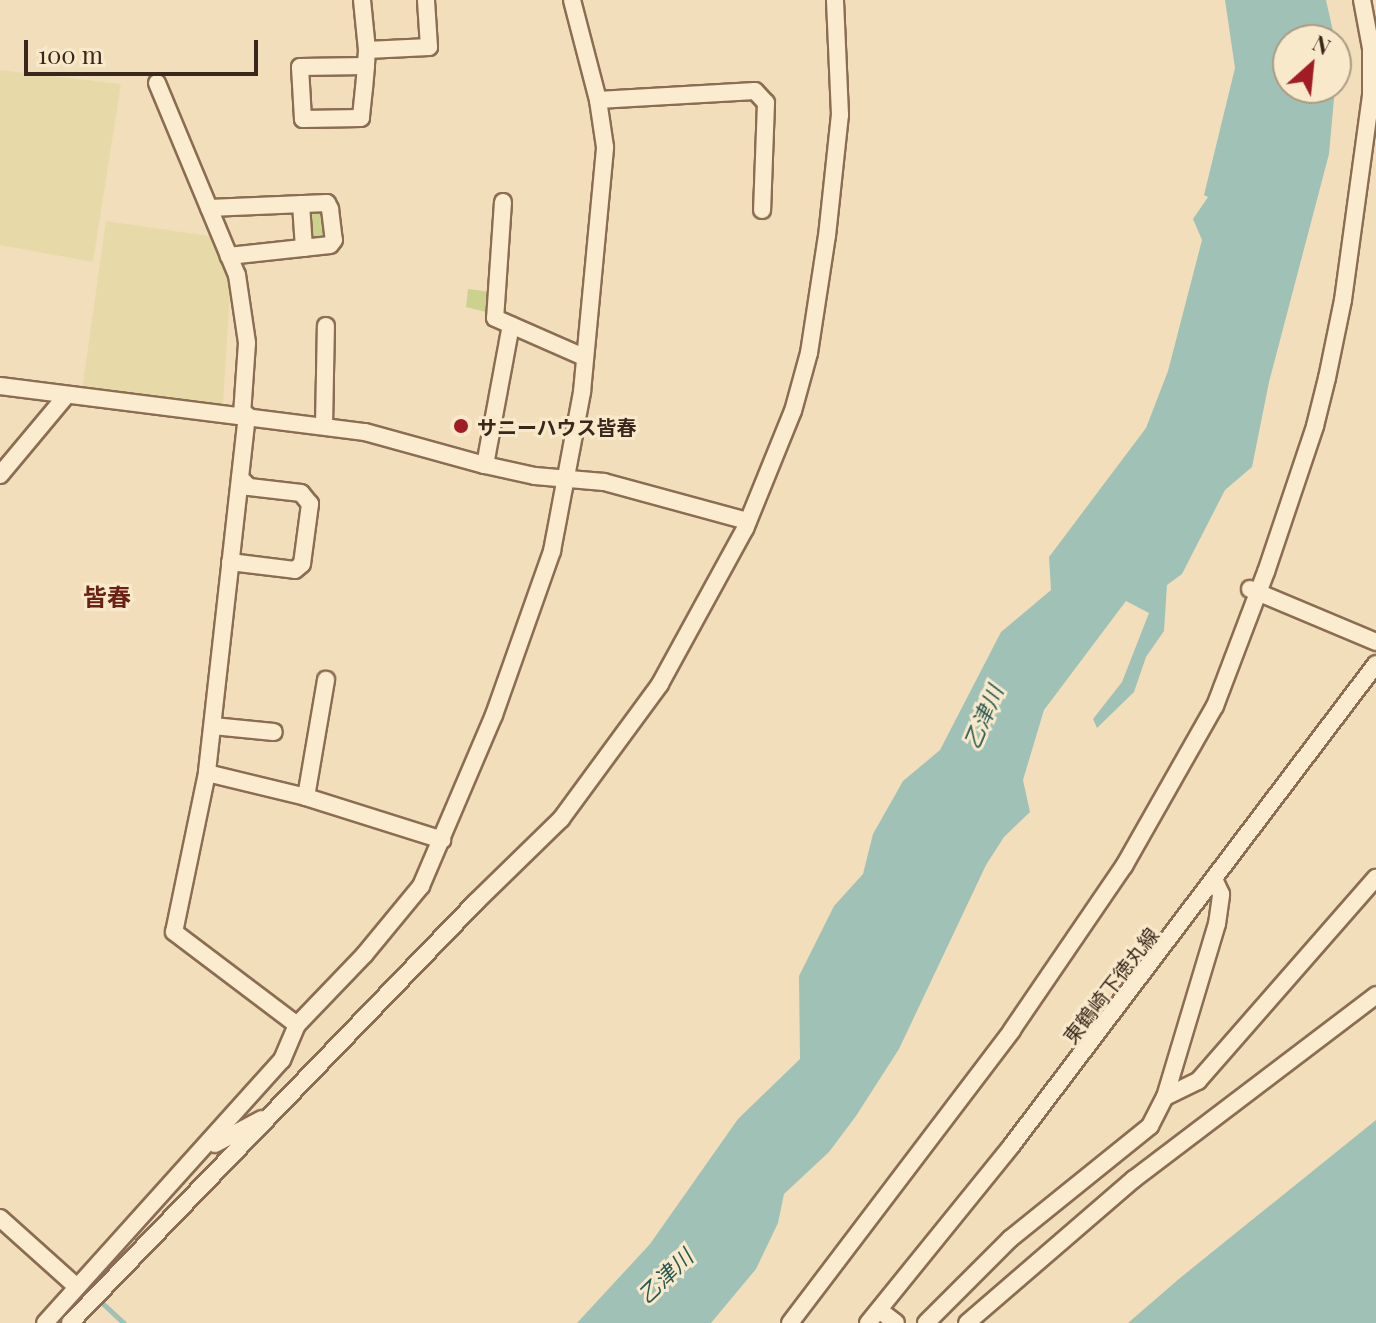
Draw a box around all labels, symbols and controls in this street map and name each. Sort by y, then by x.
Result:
scale bar [28,24,262,74]
north arrow [1272,24,1352,104]
text: N [1308,27,1336,61]
text: 100 m [38,38,103,70]
place label: サニーハウス皆春 [477,414,637,438]
marker: サニーハウス皆春 [452,417,470,435]
district label: 皆春 [83,583,131,611]
water label: 乙津川 [958,681,1008,753]
street label: 東鶴崎下徳丸線 [1057,922,1163,1048]
water label: 乙津川 [632,1244,698,1308]

